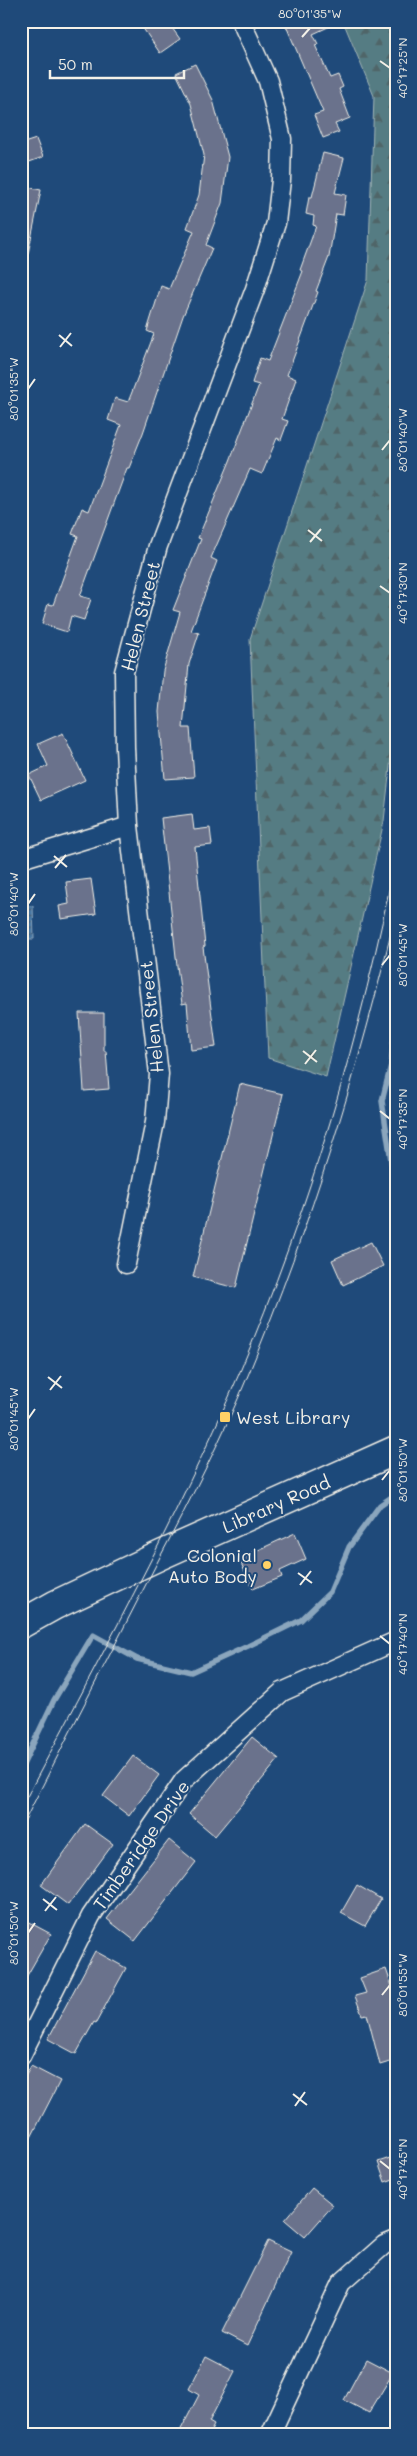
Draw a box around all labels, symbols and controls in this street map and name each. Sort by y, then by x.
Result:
text: 80°01'35"W [278,5,342,21]
text: 40°17'25"N [394,38,410,98]
scale bar [50,48,184,80]
text: 50 m [58,54,93,74]
text: 80°01'35"W [5,357,21,421]
text: 80°01'40"W [394,408,410,472]
street label: Helen Street [115,558,165,674]
text: 40°17'30"N [394,562,410,624]
text: 80°01'40"W [5,872,21,936]
text: 80°01'45"W [394,923,410,987]
street label: Helen Street [133,960,169,1074]
text: 40°17'35"N [394,1089,410,1149]
text: 80°01'45"W [5,1387,21,1451]
place label: West Library [236,1405,351,1429]
marker: West Library [218,1410,232,1424]
text: 80°01'50"W [394,1438,410,1502]
street label: Library Road [218,1470,334,1538]
place label: Colonial Auto Body [168,1543,257,1588]
marker: Colonial Auto Body [261,1559,273,1571]
text: 40°17'40"N [394,1613,410,1675]
street label: Timberidge Drive [87,1775,195,1915]
text: 80°01'50"W [5,1901,21,1965]
text: 80°01'55"W [394,1953,410,2017]
text: 40°17'45"N [394,2139,410,2199]

